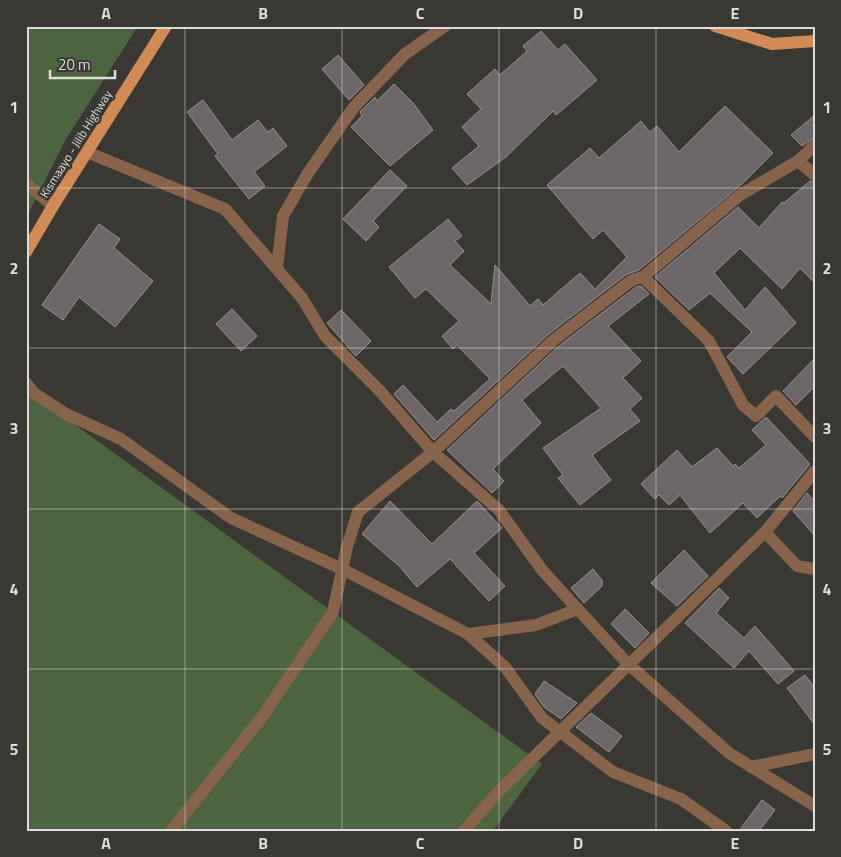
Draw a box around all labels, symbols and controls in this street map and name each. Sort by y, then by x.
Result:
text: A [101,1,111,25]
text: B [258,1,268,25]
text: C [416,1,425,25]
text: D [573,1,583,25]
text: E [731,1,740,25]
scale bar [50,48,115,80]
text: 20 m [58,53,91,76]
street label: Kismaayo - Jilib Highway [35,86,117,201]
text: 1 [10,95,18,119]
text: 1 [823,95,831,119]
text: 2 [10,256,18,280]
text: 2 [823,256,831,280]
text: 3 [10,416,18,440]
text: 3 [823,416,831,440]
text: 4 [10,577,19,601]
text: 4 [823,577,832,601]
text: 5 [10,737,19,761]
text: 5 [823,737,832,761]
text: A [101,831,111,855]
text: B [258,831,268,855]
text: C [416,831,425,855]
text: D [573,831,583,855]
text: E [731,831,740,855]

